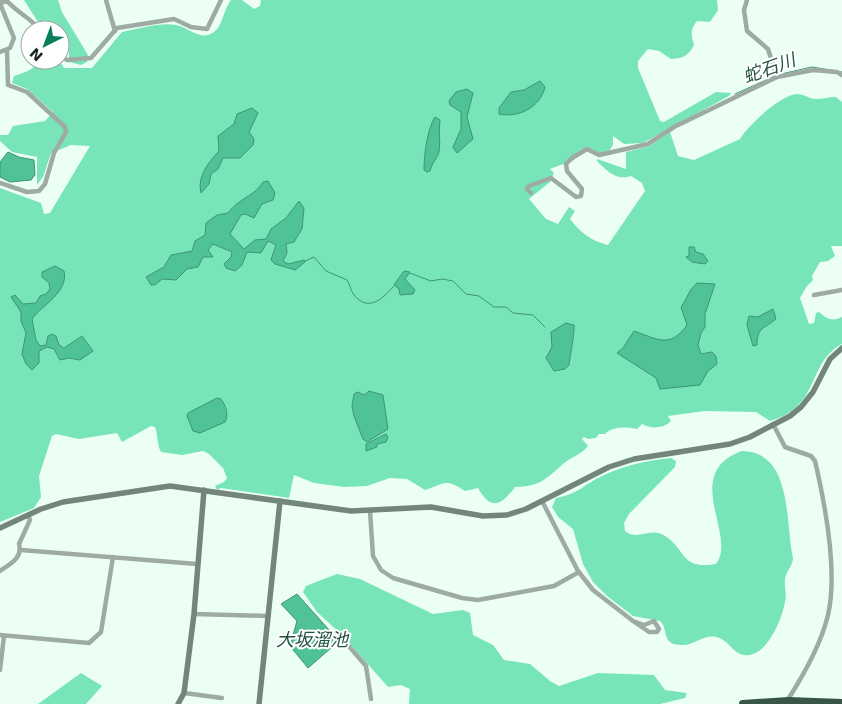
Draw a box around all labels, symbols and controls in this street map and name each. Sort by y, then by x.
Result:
north arrow [20,20,70,70]
text: N [27,45,46,65]
water label: 蛇石川 [740,48,800,87]
water label: 大坂溜池 [276,629,350,650]

